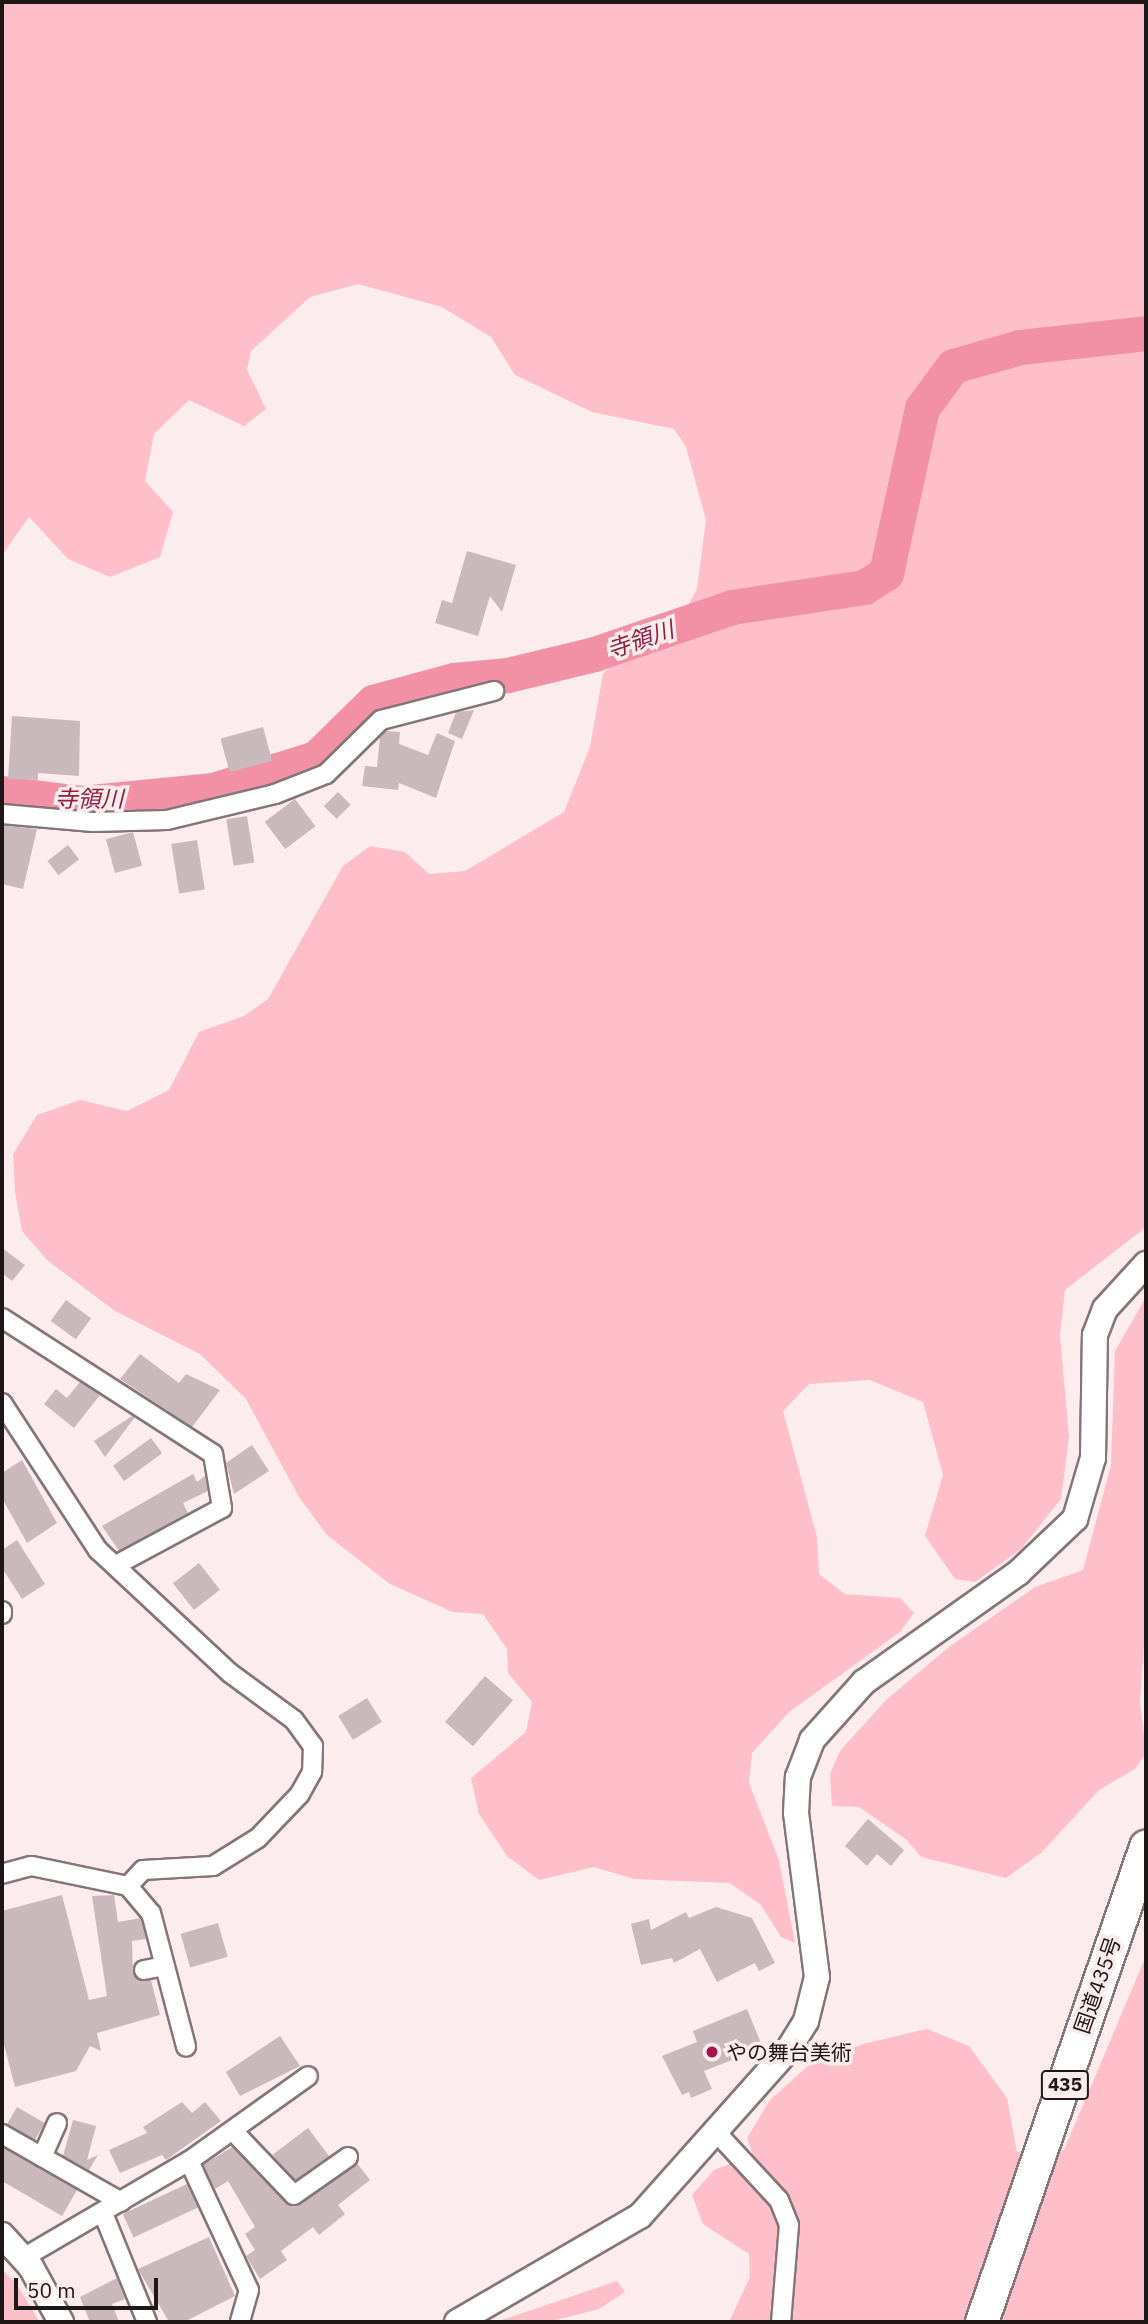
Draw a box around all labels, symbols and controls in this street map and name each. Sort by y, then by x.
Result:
water label: 寺領川 [603,615,677,663]
water label: 寺領川 [55,784,123,812]
street label: 国道435号 [1069,1933,1125,2037]
place label: やの舞台美術 [726,2039,852,2065]
marker: やの舞台美術 [704,2044,720,2060]
road number: 435 [1040,2070,1090,2100]
scale bar [18,2264,161,2308]
text: 50 m [27,2276,76,2304]

